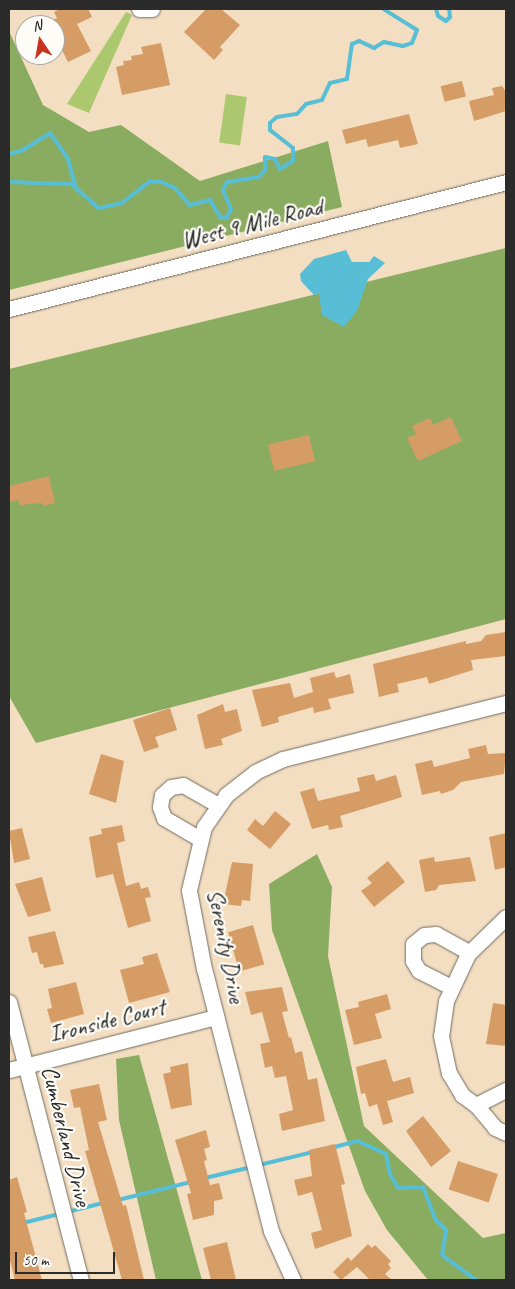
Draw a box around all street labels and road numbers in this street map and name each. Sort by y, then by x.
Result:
street label: West 9 Mile Road [179,193,325,255]
street label: Serenity Drive [201,886,251,1006]
street label: Ironside Court [46,993,168,1049]
street label: Cumberland Drive [35,1063,97,1209]

